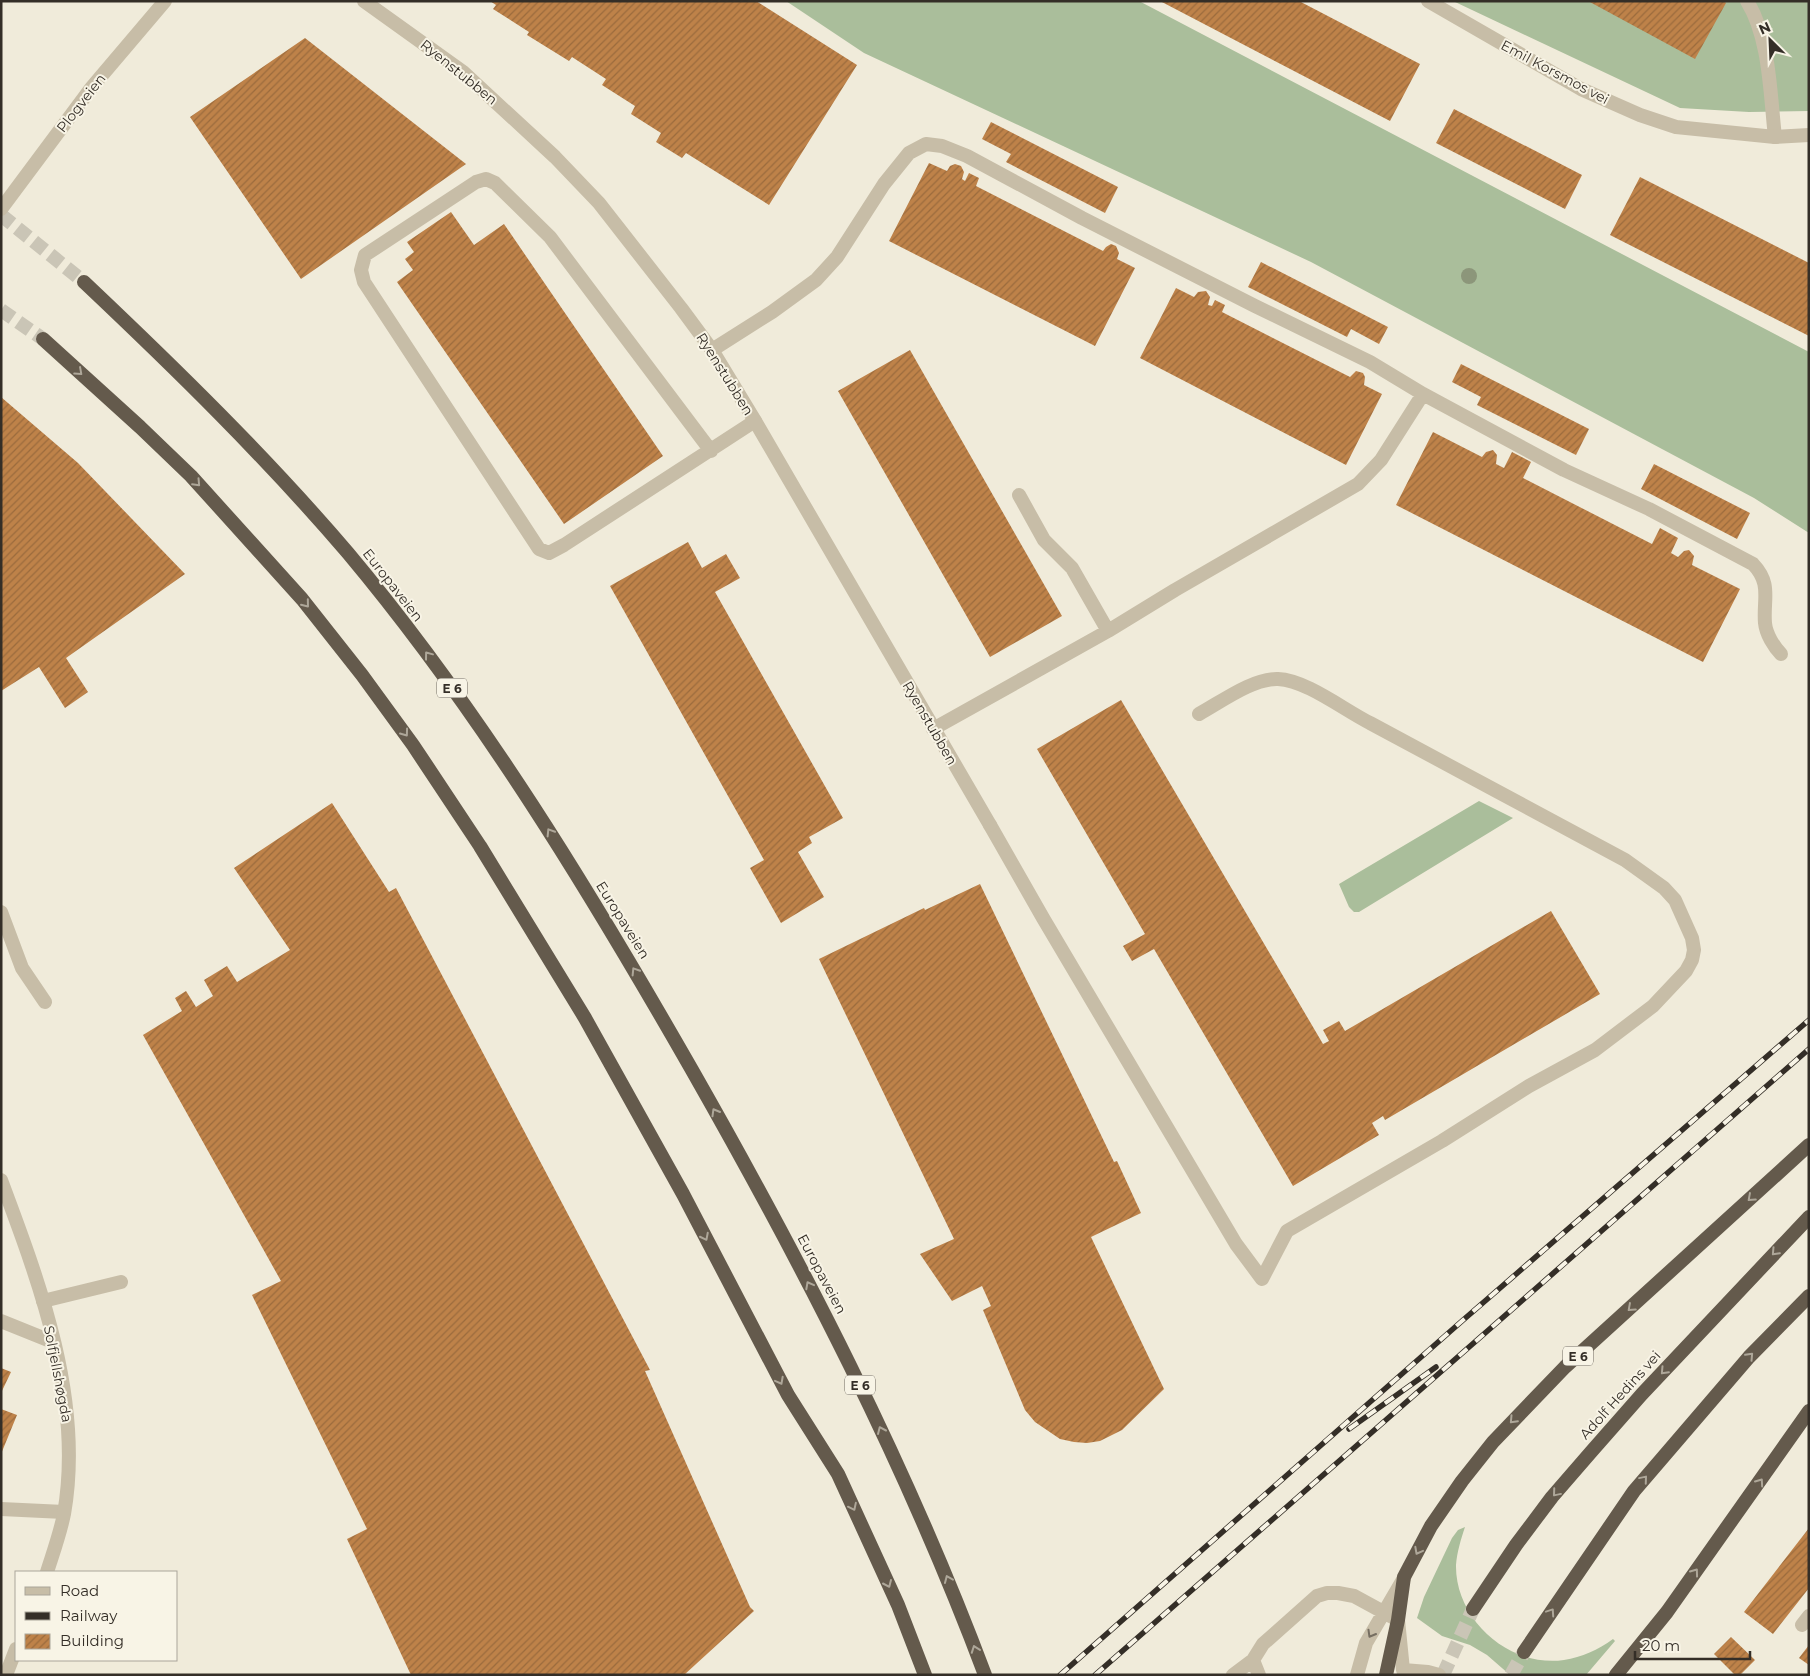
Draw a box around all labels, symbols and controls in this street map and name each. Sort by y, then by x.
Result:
north arrow [1745,15,1795,65]
text: N [1756,18,1774,39]
street label: Ryenstubben [417,35,501,109]
street label: Emil Korsmos vei [1498,36,1612,108]
street label: Plogveien [52,70,110,136]
street label: Ryenstubben [692,329,758,419]
one-way arrow [73,366,82,375]
one-way arrow [192,478,201,487]
street label: Europaveien [359,545,427,625]
one-way arrow [300,599,309,608]
one-way arrow [425,652,433,661]
road number: E 6 [437,678,467,698]
street label: Ryenstubben [899,678,961,768]
one-way arrow [399,727,407,736]
one-way arrow [546,829,556,838]
street label: Europaveien [592,878,654,962]
one-way arrow [631,967,641,976]
one-way arrow [712,1108,722,1117]
one-way arrow [1747,1192,1756,1201]
street label: Europaveien [793,1231,851,1317]
one-way arrow [699,1232,709,1241]
one-way arrow [1771,1246,1780,1255]
one-way arrow [805,1281,815,1290]
one-way arrow [1627,1302,1636,1311]
street label: Solfjellshøgda [40,1324,76,1424]
road number: E 6 [1563,1346,1593,1365]
street label: Adolf Hedins vei [1575,1347,1665,1443]
one-way arrow [1744,1352,1753,1361]
one-way arrow [1661,1365,1670,1374]
one-way arrow [774,1376,784,1385]
road number: E 6 [845,1376,875,1394]
one-way arrow [1510,1415,1519,1424]
one-way arrow [876,1426,887,1435]
one-way arrow [1639,1476,1647,1485]
one-way arrow [1753,1478,1763,1487]
one-way arrow [1553,1487,1562,1496]
one-way arrow [847,1502,857,1511]
one-way arrow [1414,1546,1424,1555]
one-way arrow [1689,1568,1698,1578]
legend [15,1571,178,1661]
one-way arrow [943,1575,953,1583]
one-way arrow [882,1579,893,1588]
text: Road [60,1581,99,1600]
text: Railway [60,1606,118,1625]
one-way arrow [1545,1608,1554,1617]
scale bar [1635,1628,1750,1660]
one-way arrow [1368,1629,1378,1638]
text: Building [60,1631,124,1650]
text: 20 m [1642,1636,1680,1655]
one-way arrow [971,1645,981,1654]

